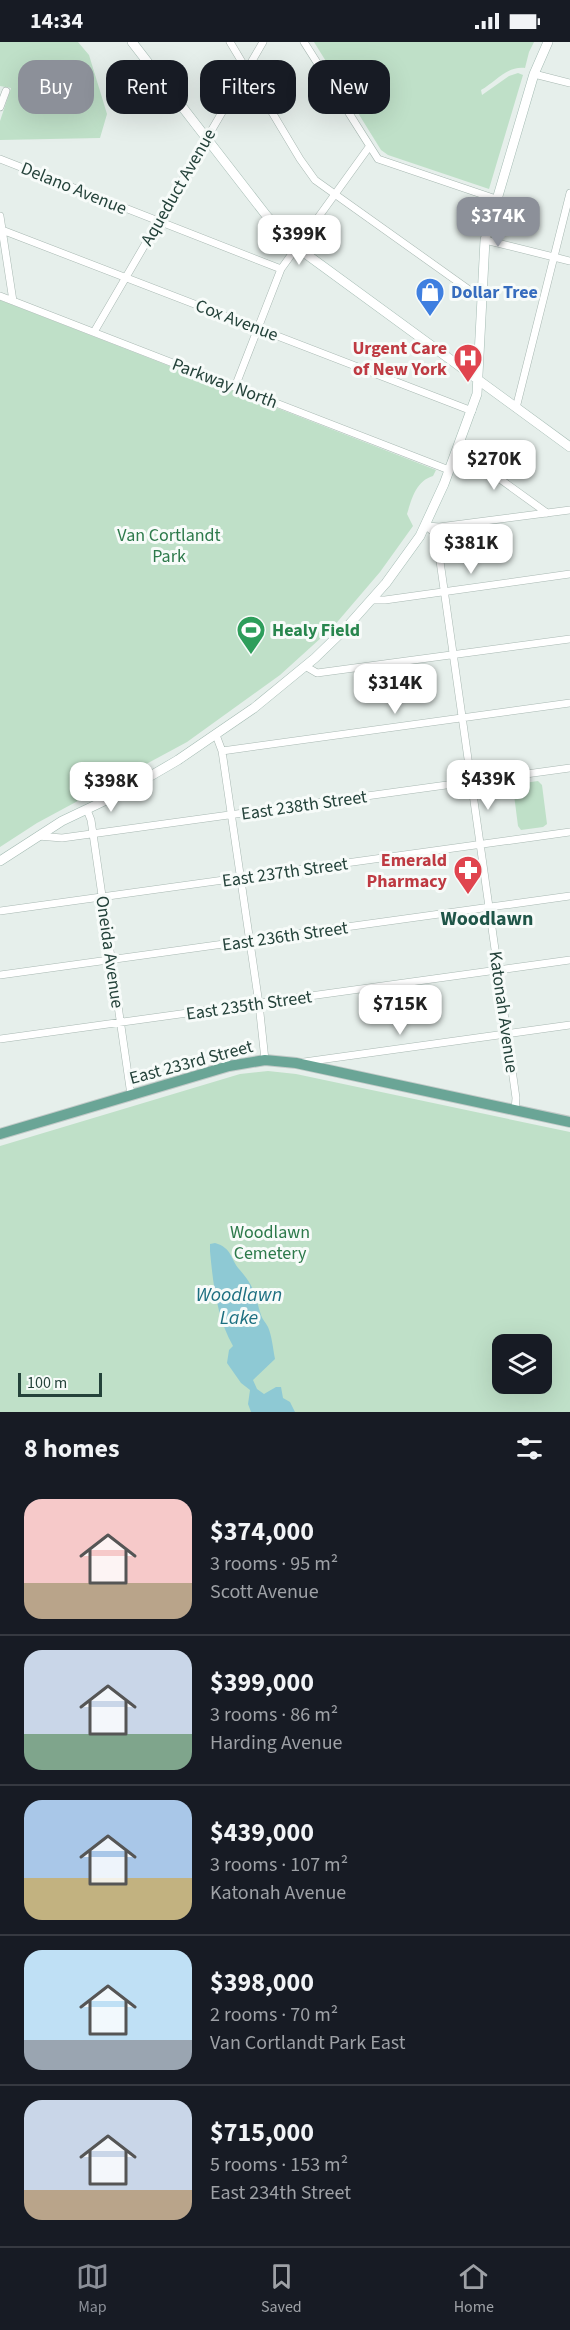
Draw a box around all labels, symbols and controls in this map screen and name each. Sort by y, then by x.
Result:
text: 14:34 [30,5,83,37]
chip: Buy [18,60,94,114]
chip: Rent [106,60,188,114]
chip: Filters [200,60,296,114]
chip: New [308,60,390,114]
street label: Aqueduct Avenue [135,124,222,250]
street label: Delano Avenue [17,156,131,221]
pin: $374K [456,197,540,248]
text: $374K [471,202,525,230]
pin: $399K [257,215,341,266]
text: $399K [272,220,326,248]
shop icon: Dollar Tree [414,276,446,318]
place label: Dollar Tree [451,280,538,305]
street label: Cox Avenue [192,293,282,348]
place label: Urgent Care of New York [352,336,447,382]
hospital icon: Urgent Care of New York [452,342,484,384]
street label: Parkway North [169,352,281,415]
pin: $270K [452,440,536,491]
text: $270K [467,445,521,473]
park label: Van Cortlandt Park [117,523,221,569]
pin: $381K [429,524,513,575]
text: $381K [444,529,498,557]
sports icon: Healy Field [235,614,267,656]
place label: Healy Field [272,618,360,643]
pin: $314K [353,664,437,715]
text: $314K [368,669,422,697]
pin: $439K [446,760,530,811]
pin: $398K [69,762,153,813]
text: $439K [461,765,515,793]
text: $398K [84,767,138,795]
street label: East 238th Street [240,784,369,827]
place label: Emerald Pharmacy [367,848,448,894]
street label: East 237th Street [221,851,350,894]
pharmacy icon: Emerald Pharmacy [452,854,484,896]
street label: Oneida Avenue [89,894,130,1010]
district label: Woodlawn [440,905,534,933]
street label: East 236th Street [221,915,350,958]
street label: Katonah Avenue [483,950,524,1075]
street label: East 235th Street [185,984,314,1027]
pin: $715K [358,985,442,1036]
text: $715K [373,990,427,1018]
street label: East 233rd Street [127,1034,256,1091]
park label: Woodlawn Cemetery [230,1220,310,1266]
water label: Woodlawn Lake [196,1281,282,1332]
map controls [492,1334,552,1394]
button: layers [492,1334,552,1394]
scale bar [18,1370,102,1398]
text: 100 m [27,1372,67,1394]
text: 8 homes [24,1430,119,1467]
icon: filters [513,1432,546,1465]
text: $374,000 [210,1513,314,1550]
icon: home [72,1523,144,1595]
text: 3 rooms · 95 m² [210,1550,338,1578]
text: Scott Avenue [210,1578,319,1606]
text: $399,000 [210,1664,314,1701]
icon: home [72,1674,144,1746]
text: 3 rooms · 86 m² [210,1701,338,1729]
text: Harding Avenue [210,1729,343,1757]
text: $439,000 [210,1814,314,1851]
icon: home [72,1824,144,1896]
text: 3 rooms · 107 m² [210,1851,348,1879]
text: Katonah Avenue [210,1879,346,1907]
text: $398,000 [210,1964,314,2001]
icon: home [72,1974,144,2046]
text: 2 rooms · 70 m² [210,2001,338,2029]
text: Van Cortlandt Park East [210,2029,406,2057]
text: $715,000 [210,2114,314,2151]
icon: home [72,2124,144,2196]
text: 5 rooms · 153 m² [210,2151,348,2179]
text: East 234th Street [210,2179,351,2207]
tab: Map [76,2260,109,2318]
tab: Saved [261,2260,302,2318]
tab: Home [454,2260,494,2318]

